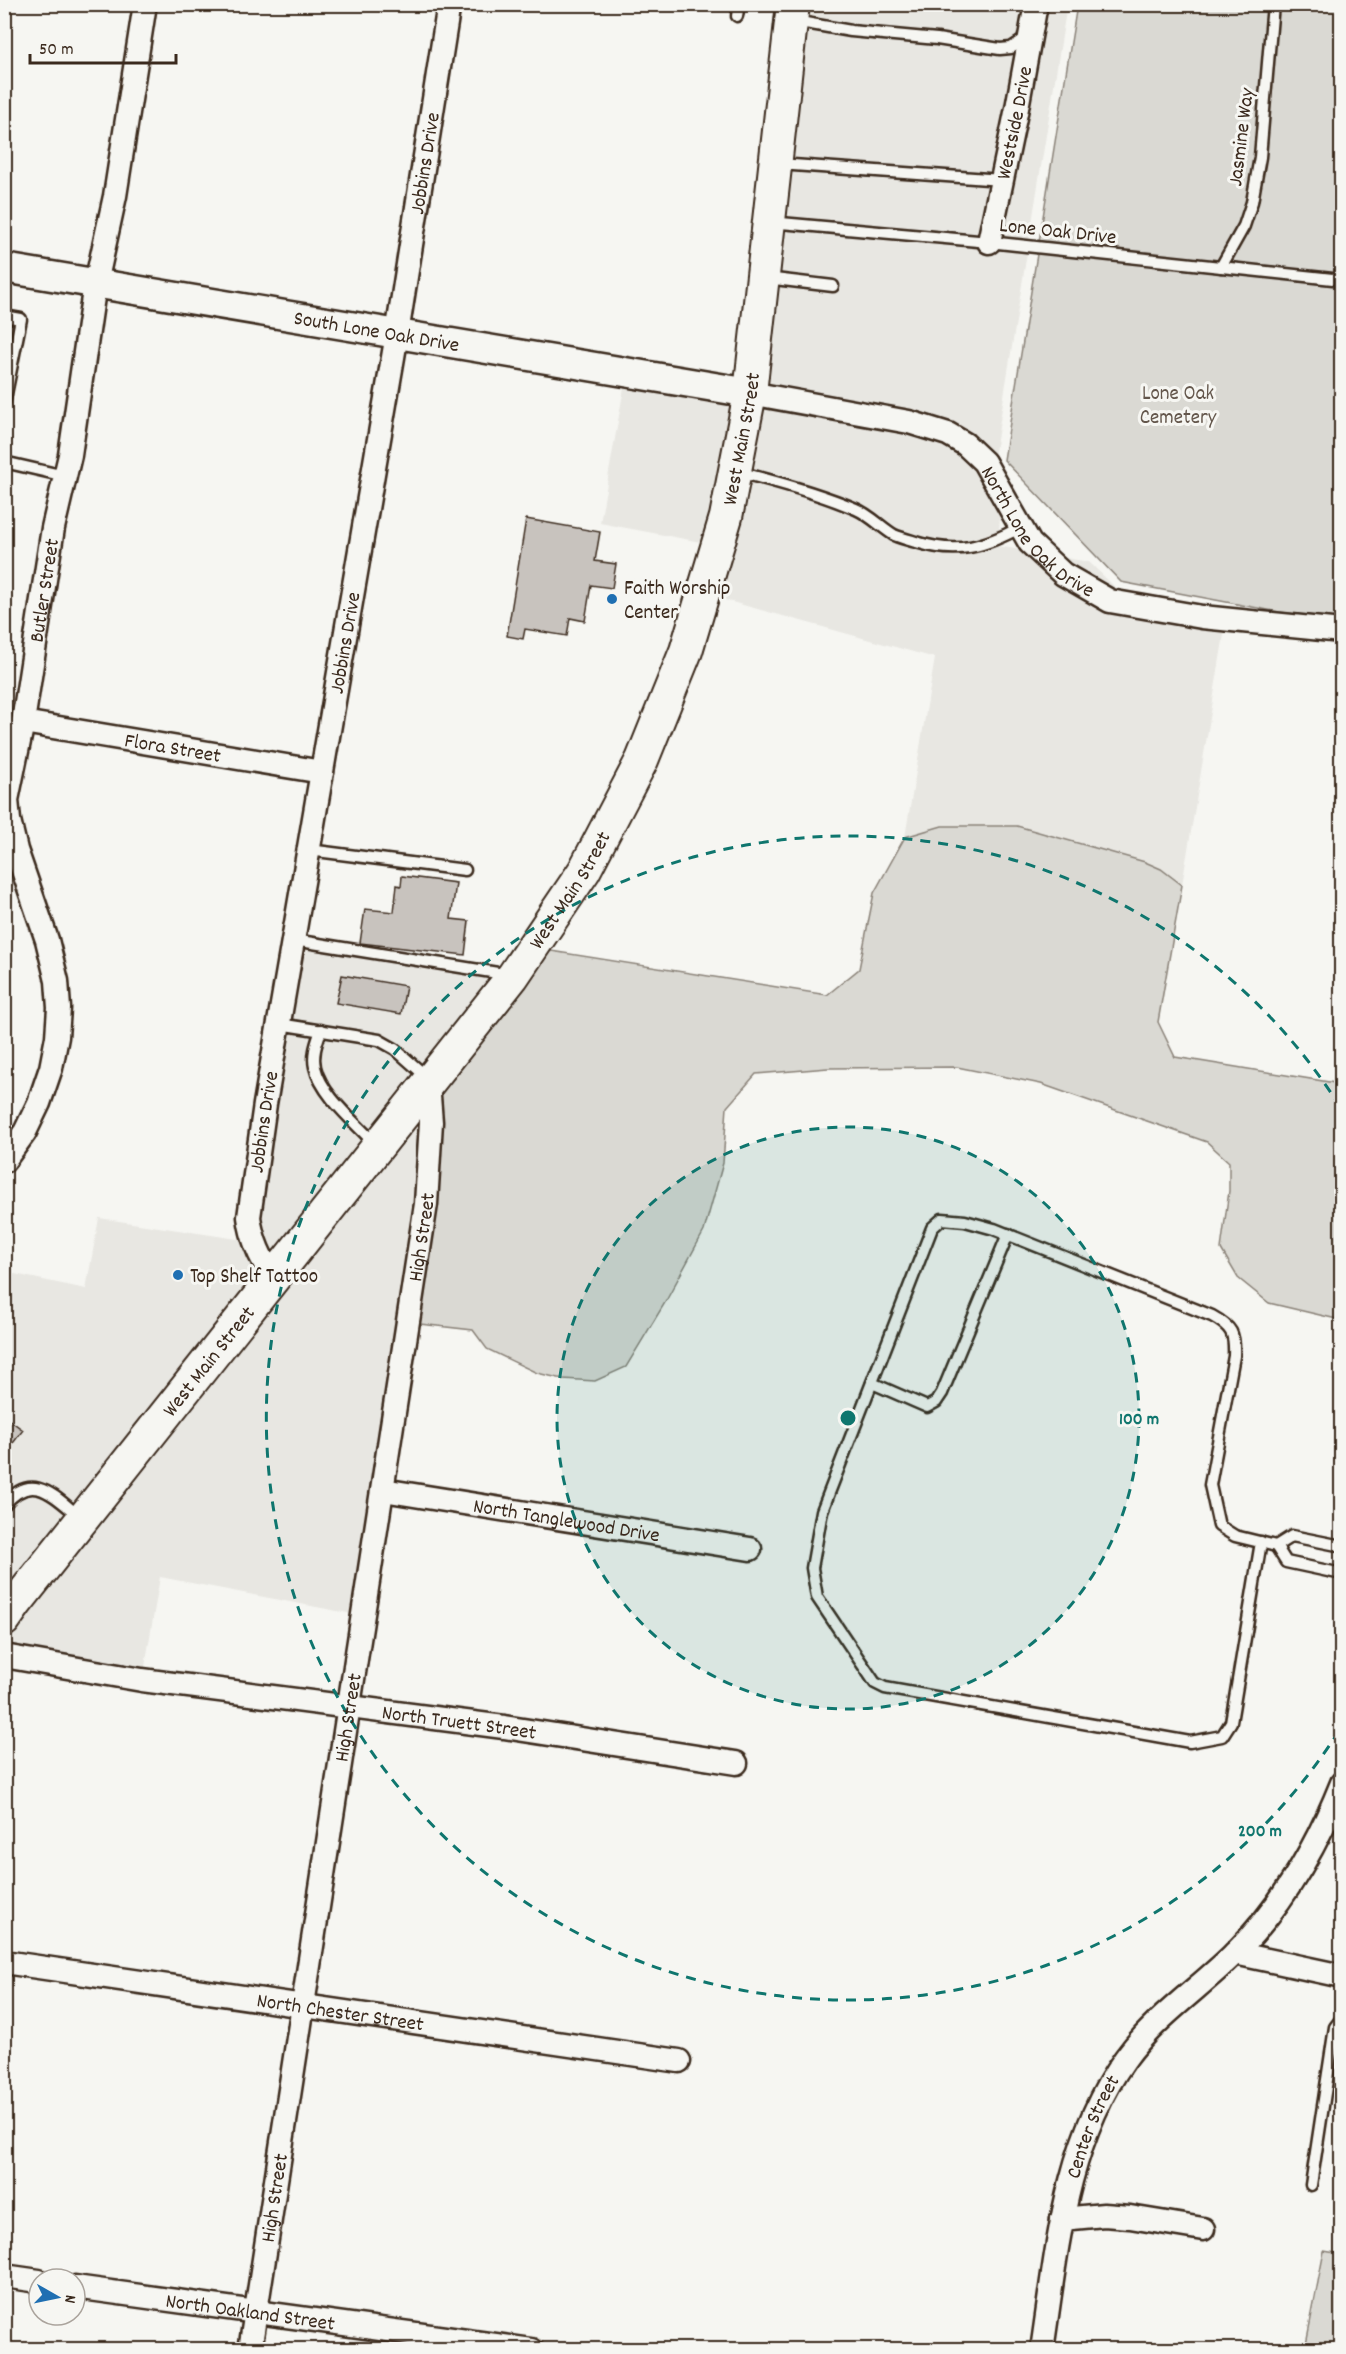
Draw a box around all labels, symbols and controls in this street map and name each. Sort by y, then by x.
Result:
scale bar [30,27,176,65]
text: 50 m [39,38,74,63]
street label: Westside Drive [990,64,1042,183]
street label: Jasmine Way [1222,86,1264,188]
street label: Jobbins Drive [404,111,450,217]
street label: Lone Oak Drive [998,212,1118,254]
street label: South Lone Oak Drive [291,305,461,362]
street label: West Main Street [717,371,770,508]
park label: Lone Oak Cemetery [1140,380,1217,434]
street label: North Lone Oak Drive [971,461,1099,607]
street label: Butler Street [24,536,69,645]
place label: Faith Worship Center [624,575,730,629]
street label: Jobbins Drive [324,590,371,696]
marker: Faith Worship Center [605,592,619,606]
street label: Flora Street [122,727,223,773]
street label: West Main Street [523,827,620,956]
street label: Jobbins Drive [243,1069,288,1175]
street label: High Street [402,1192,445,1284]
place label: Top Shelf Tattoo [190,1263,318,1293]
marker: Top Shelf Tattoo [171,1268,185,1282]
street label: West Main Street [157,1300,264,1425]
centre of rings [838,1408,858,1428]
text: 100 m [1119,1408,1159,1433]
street label: North Tanglewood Drive [471,1493,662,1552]
street label: High Street [329,1671,372,1764]
street label: North Truett Street [380,1699,538,1750]
text: 200 m [1238,1820,1282,1845]
street label: North Chester Street [254,1987,426,2041]
street label: Center Street [1060,2070,1129,2182]
street label: High Street [255,2152,298,2245]
north arrow [27,2267,87,2327]
street label: North Oakland Street [163,2288,337,2341]
text: N [57,2293,81,2305]

